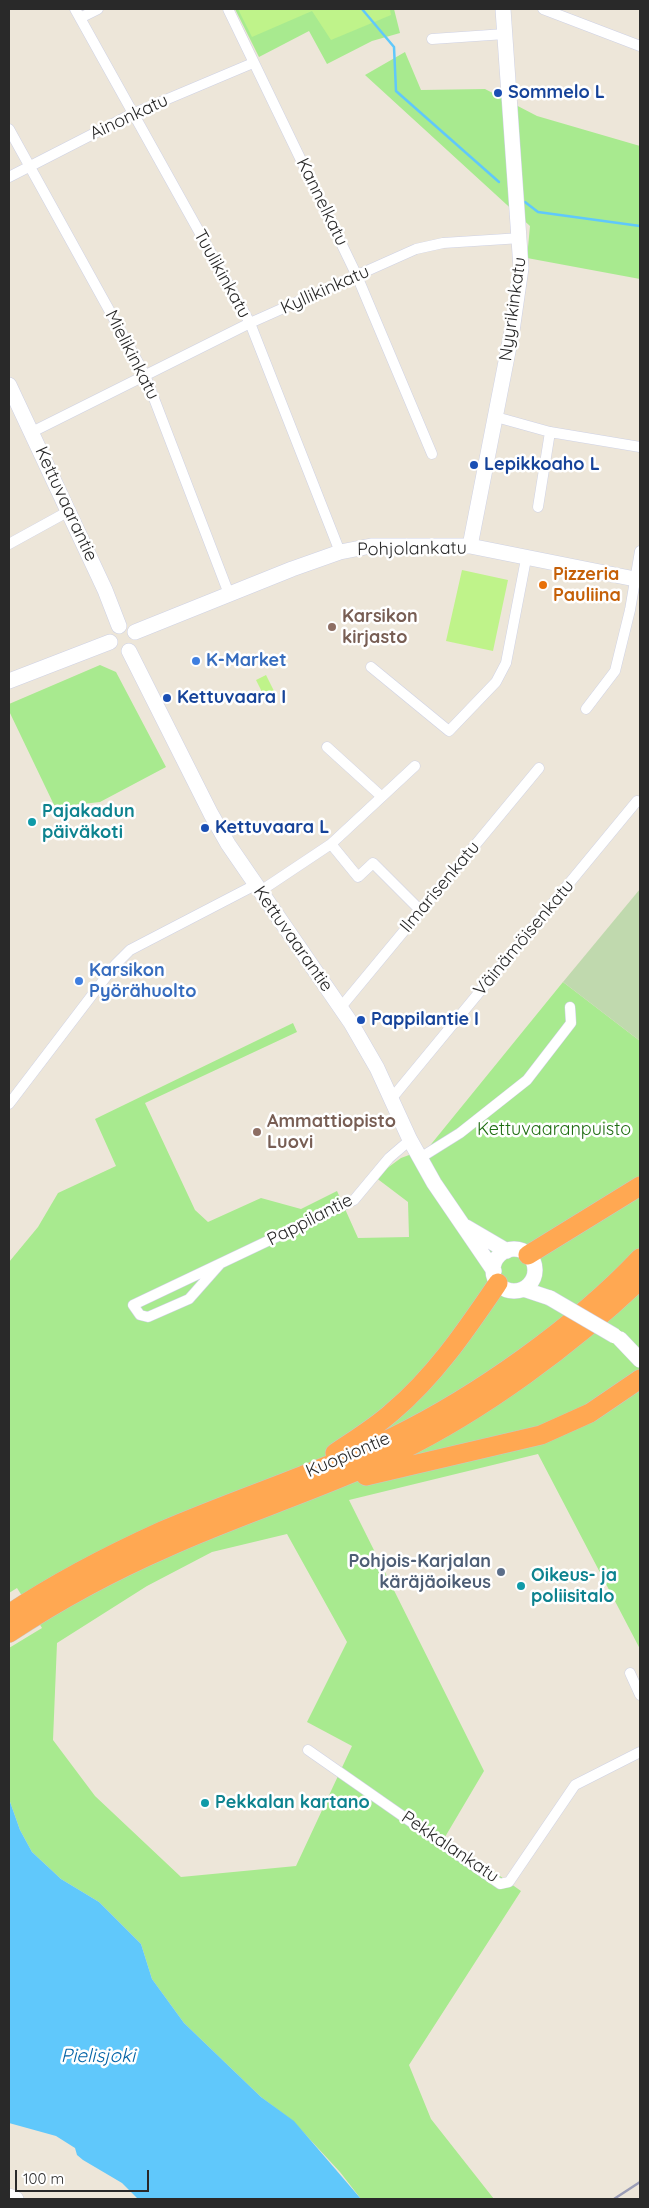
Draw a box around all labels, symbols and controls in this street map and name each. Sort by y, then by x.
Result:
place label: Sommelo L [508,82,605,104]
marker: Sommelo L [492,87,504,99]
street label: Ainonkatu [86,89,172,145]
street label: Kannelkatu [291,155,353,249]
street label: Tuulikinkatu [189,226,255,322]
street label: Nyyrikinkatu [495,255,531,363]
street label: Kyllikinkatu [277,261,373,319]
street label: Mielikinkatu [100,307,164,403]
street label: Kettuvaarantie [30,443,102,565]
place label: Lepikkoaho L [484,454,600,476]
marker: Lepikkoaho L [468,459,480,471]
street label: Pohjolankatu [357,537,467,561]
place label: Pizzeria Pauliina [553,564,621,606]
marker: Pizzeria Pauliina [537,579,549,591]
place label: Karsikon kirjasto [342,606,418,649]
marker: Karsikon kirjasto [326,621,338,633]
place label: K-Market [206,650,287,672]
marker: K-Market [190,655,202,667]
place label: Kettuvaara I [177,687,286,709]
marker: Kettuvaara I [161,692,173,704]
place label: Pajakadun päiväkoti [42,801,135,844]
marker: Pajakadun päiväkoti [26,816,38,828]
place label: Kettuvaara L [215,817,329,839]
marker: Kettuvaara L [199,822,211,834]
street label: Ilmarisenkatu [396,837,484,937]
street label: Väinämöisenkatu [469,876,579,1000]
street label: Kettuvaarantie [249,882,337,996]
place label: Karsikon Pyörähuolto [89,960,196,1002]
marker: Karsikon Pyörähuolto [73,975,85,987]
place label: Pappilantie I [371,1009,479,1031]
marker: Pappilantie I [355,1014,367,1026]
place label: Ammattiopisto Luovi [267,1111,396,1154]
park label: Kettuvaaranpuisto [477,1119,631,1141]
marker: Ammattiopisto Luovi [251,1126,263,1138]
street label: Pappilantie [264,1189,356,1251]
street label: Kuopiontie [303,1428,393,1482]
place label: Pohjois-Karjalan käräjäoikeus [348,1551,491,1594]
place label: Oikeus- ja poliisitalo [531,1565,617,1608]
marker: Pohjois-Karjalan käräjäoikeus [495,1566,507,1578]
marker: Oikeus- ja poliisitalo [515,1580,527,1592]
place label: Pekkalan kartano [215,1792,370,1814]
marker: Pekkalan kartano [199,1797,211,1809]
street label: Pekkalankatu [397,1806,503,1888]
water label: Pielisjoki [61,2045,135,2067]
scale bar [18,2160,151,2192]
text: 100 m [23,2169,64,2188]

